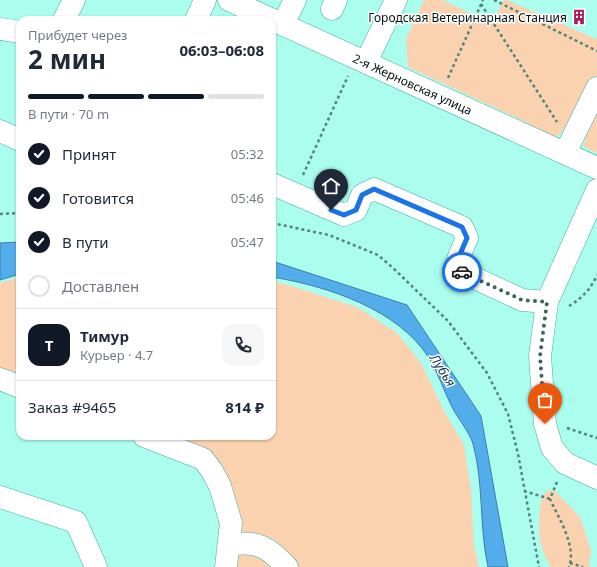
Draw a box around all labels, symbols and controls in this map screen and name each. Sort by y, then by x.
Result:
building icon: Городская Ветеринарная Станция [570,8,588,26]
place label: Городская Ветеринарная Станция [368,9,567,26]
text: Прибудет через [28,26,127,44]
text: 06:03–06:08 [179,40,264,60]
text: 2 мин [28,41,106,77]
street label: 2-я Жерновская улица [350,49,475,119]
text: В пути · 70 m [28,105,109,123]
icon: check [28,143,50,165]
text: Принят [62,144,116,164]
text: 05:32 [231,145,264,163]
pin [314,169,348,210]
icon: home [320,175,342,197]
icon: check [28,187,50,209]
text: Готовится [62,188,134,208]
text: 05:46 [231,189,264,207]
icon: check [28,231,50,253]
text: В пути [62,232,109,252]
text: 05:47 [231,233,264,251]
courier [442,252,482,292]
icon: car [451,261,473,283]
text: Доставлен [62,276,139,296]
button: phone [222,324,264,366]
text: Тимур [80,326,129,346]
text: Т [45,335,53,355]
text: Курьер · 4.7 [80,346,153,364]
water label: Лубья [425,349,460,390]
pin [528,383,562,424]
icon: bag [534,389,556,411]
text: Заказ #9465 [28,397,116,417]
text: 814 ₽ [225,397,264,417]

